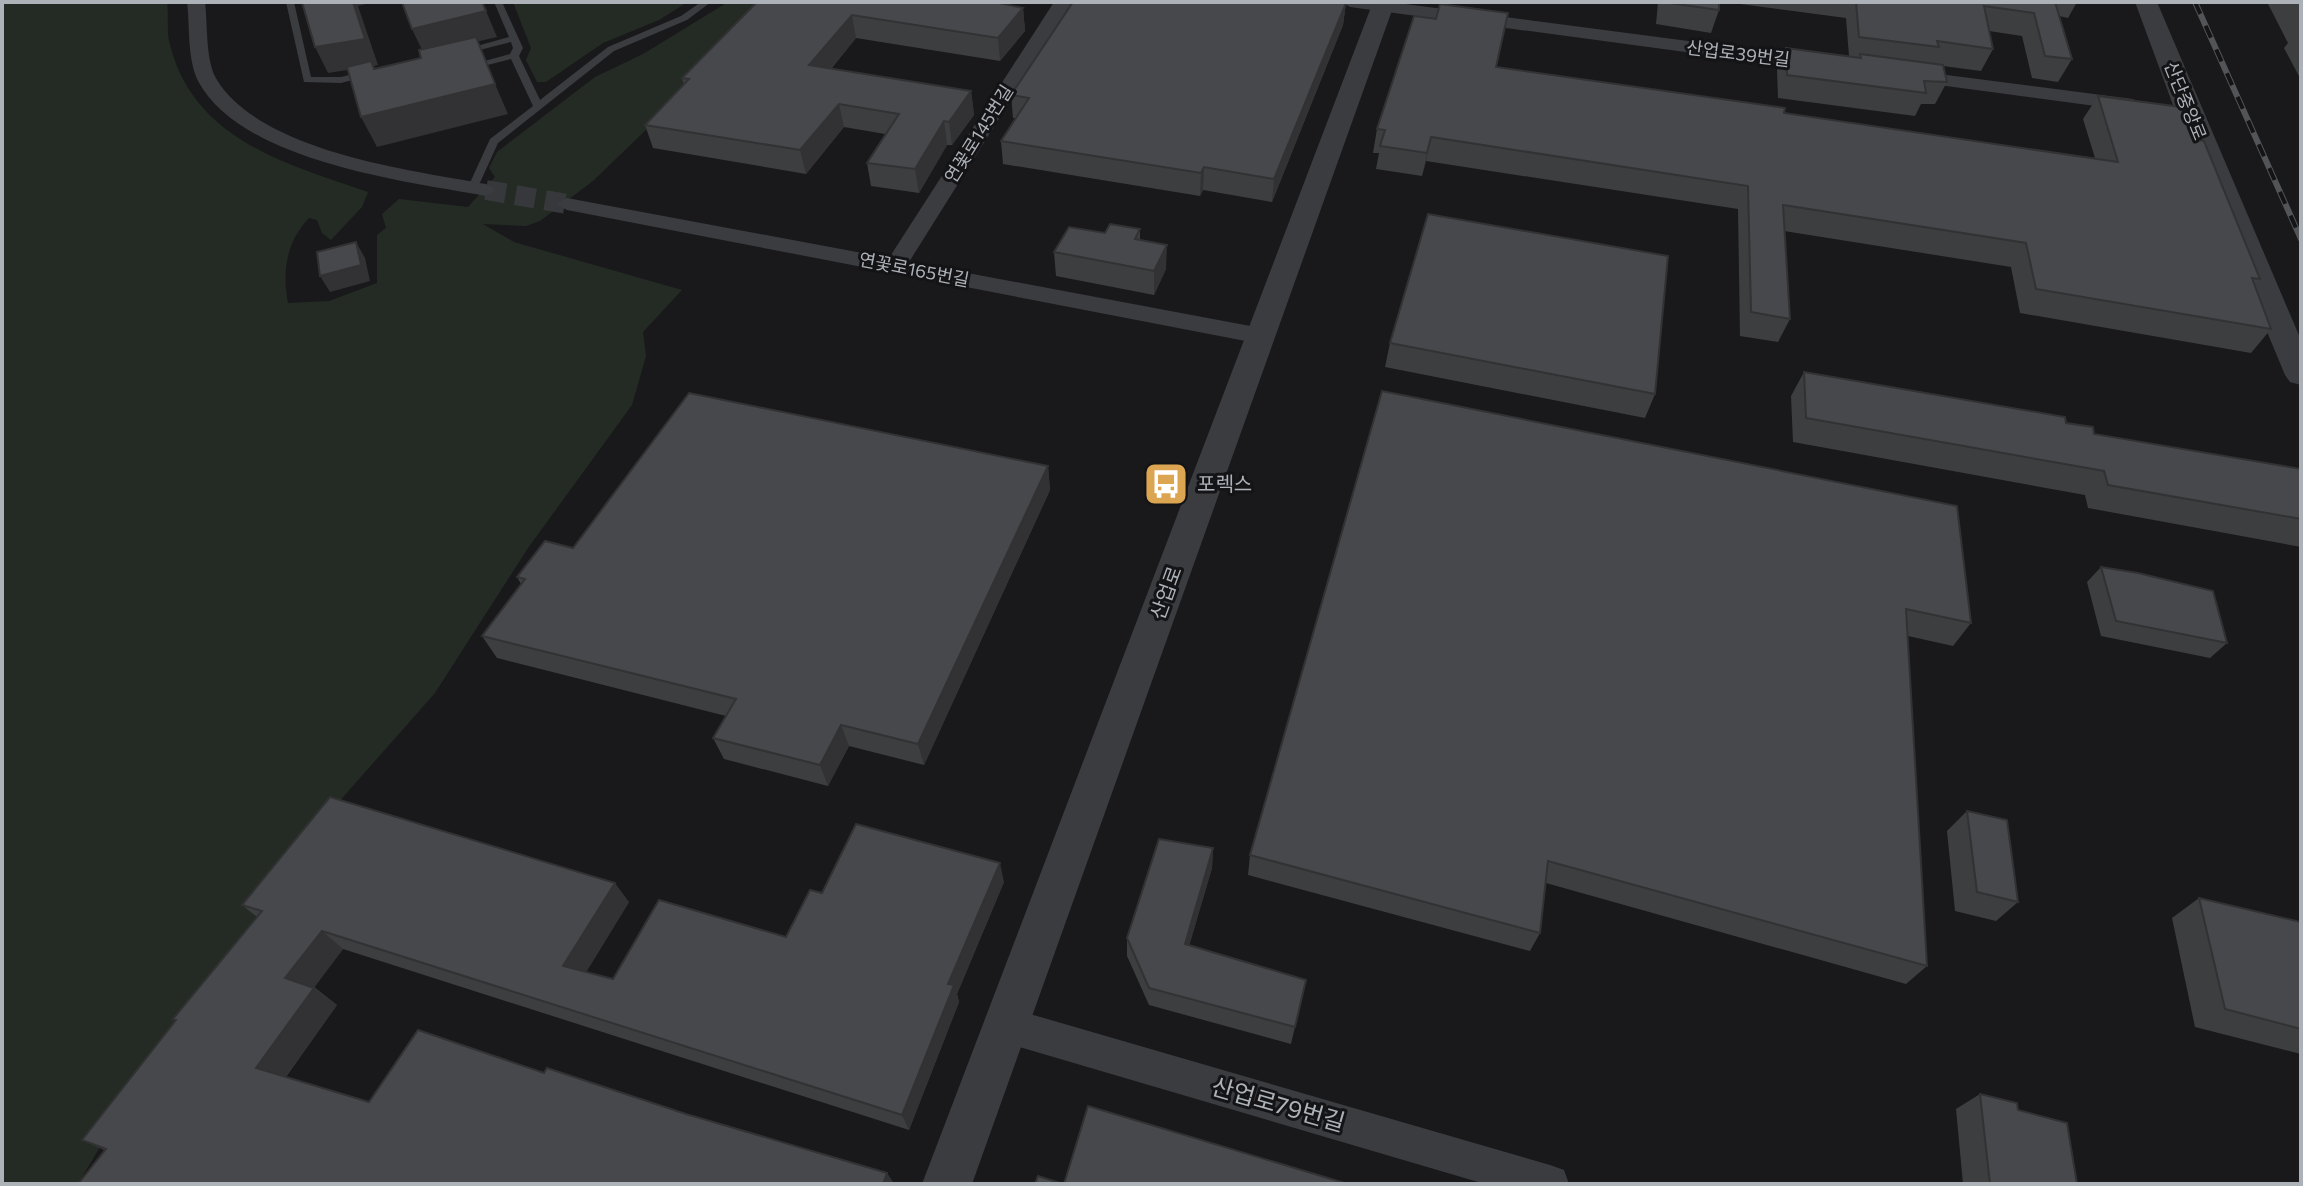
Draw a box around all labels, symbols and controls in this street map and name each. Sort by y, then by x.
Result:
street label: 산업로39번길 [1685,36,1791,70]
street label: 산단중앙로 [2160,58,2212,143]
street label: 연꽃로145번길 [939,80,1017,187]
street label: 연꽃로165번길 [857,248,971,290]
bus stop icon: 포렉스 [1142,460,1190,508]
place label: 포렉스 [1197,471,1252,495]
street label: 산업로 [1144,563,1186,623]
street label: 산업로79번길 [1208,1071,1349,1136]

